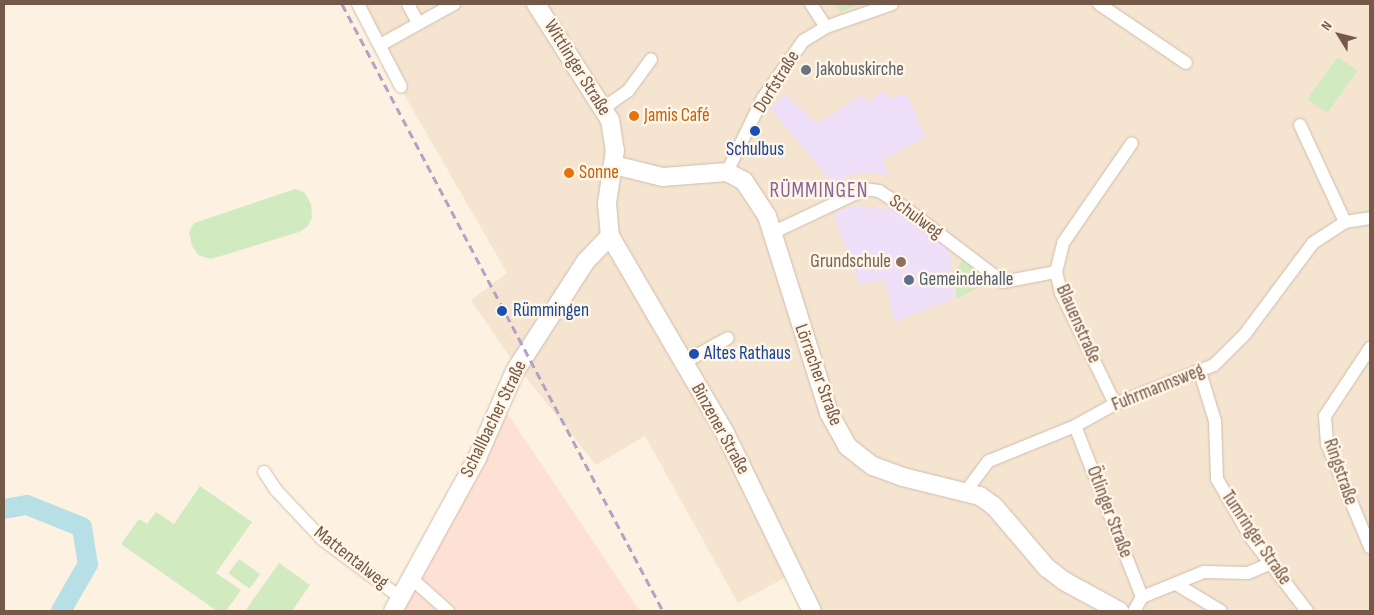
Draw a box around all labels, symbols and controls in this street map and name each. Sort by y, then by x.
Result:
north arrow [1314,10,1364,60]
street label: Wittlinger Straße [539,16,615,120]
text: N [1317,18,1336,34]
street label: Dorfstraße [749,47,805,117]
place label: Jakobuskirche [816,59,904,81]
marker: Jakobuskirche [800,64,812,76]
place label: Jamis Café [644,105,710,127]
marker: Jamis Café [628,110,640,122]
marker: Schulbus [749,125,761,137]
place label: Schulbus [726,139,784,161]
place label: Sonne [579,162,619,184]
marker: Sonne [563,167,575,179]
district label: RÜMMINGEN [768,178,870,204]
street label: Schulweg [885,190,947,244]
place label: Grundschule [810,251,891,273]
marker: Grundschule [895,256,907,268]
place label: Gemeindehalle [919,269,1013,291]
marker: Gemeindehalle [903,274,915,286]
street label: Blauenstraße [1051,281,1105,367]
place label: Rümmingen [513,300,589,322]
marker: Rümmingen [495,304,509,318]
street label: Lörracher Straße [789,321,847,429]
place label: Altes Rathaus [704,343,791,365]
marker: Altes Rathaus [688,348,700,360]
street label: Schallbacher Straße [456,357,532,481]
street label: Fuhrmannsweg [1109,359,1207,417]
street label: Binzener Straße [686,379,754,479]
street label: Ringstraße [1318,436,1362,508]
street label: Ötlinger Straße [1081,463,1137,561]
street label: Tumringer Straße [1216,486,1296,590]
street label: Mattentalweg [309,522,393,594]

